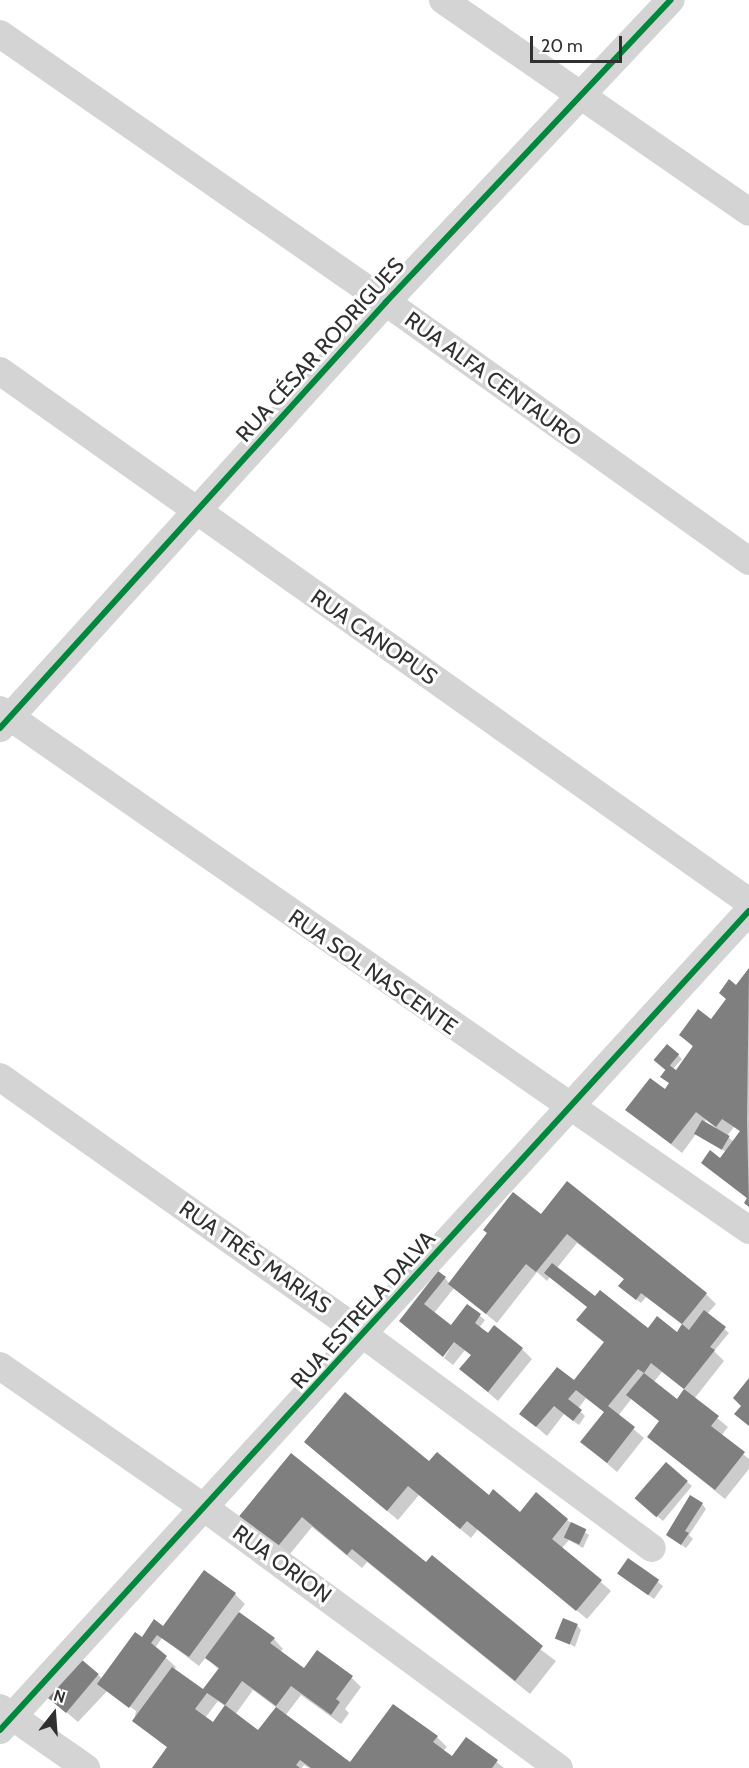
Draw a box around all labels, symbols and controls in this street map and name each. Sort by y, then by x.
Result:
scale bar [533,24,624,62]
text: 20 m [541,35,583,57]
street label: RUA CÉSAR RODRIGUES [230,253,410,447]
street label: RUA ALFA CENTAURO [400,306,586,452]
street label: RUA CANOPUS [306,584,442,690]
street label: RUA SOL NASCENTE [283,904,463,1040]
street label: RUA TRÊS MARIAS [174,1195,336,1319]
street label: RUA ESTRELA DALVA [285,1226,441,1394]
street label: RUA ORION [227,1519,337,1609]
north arrow [24,1684,84,1744]
text: N [51,1686,68,1707]

